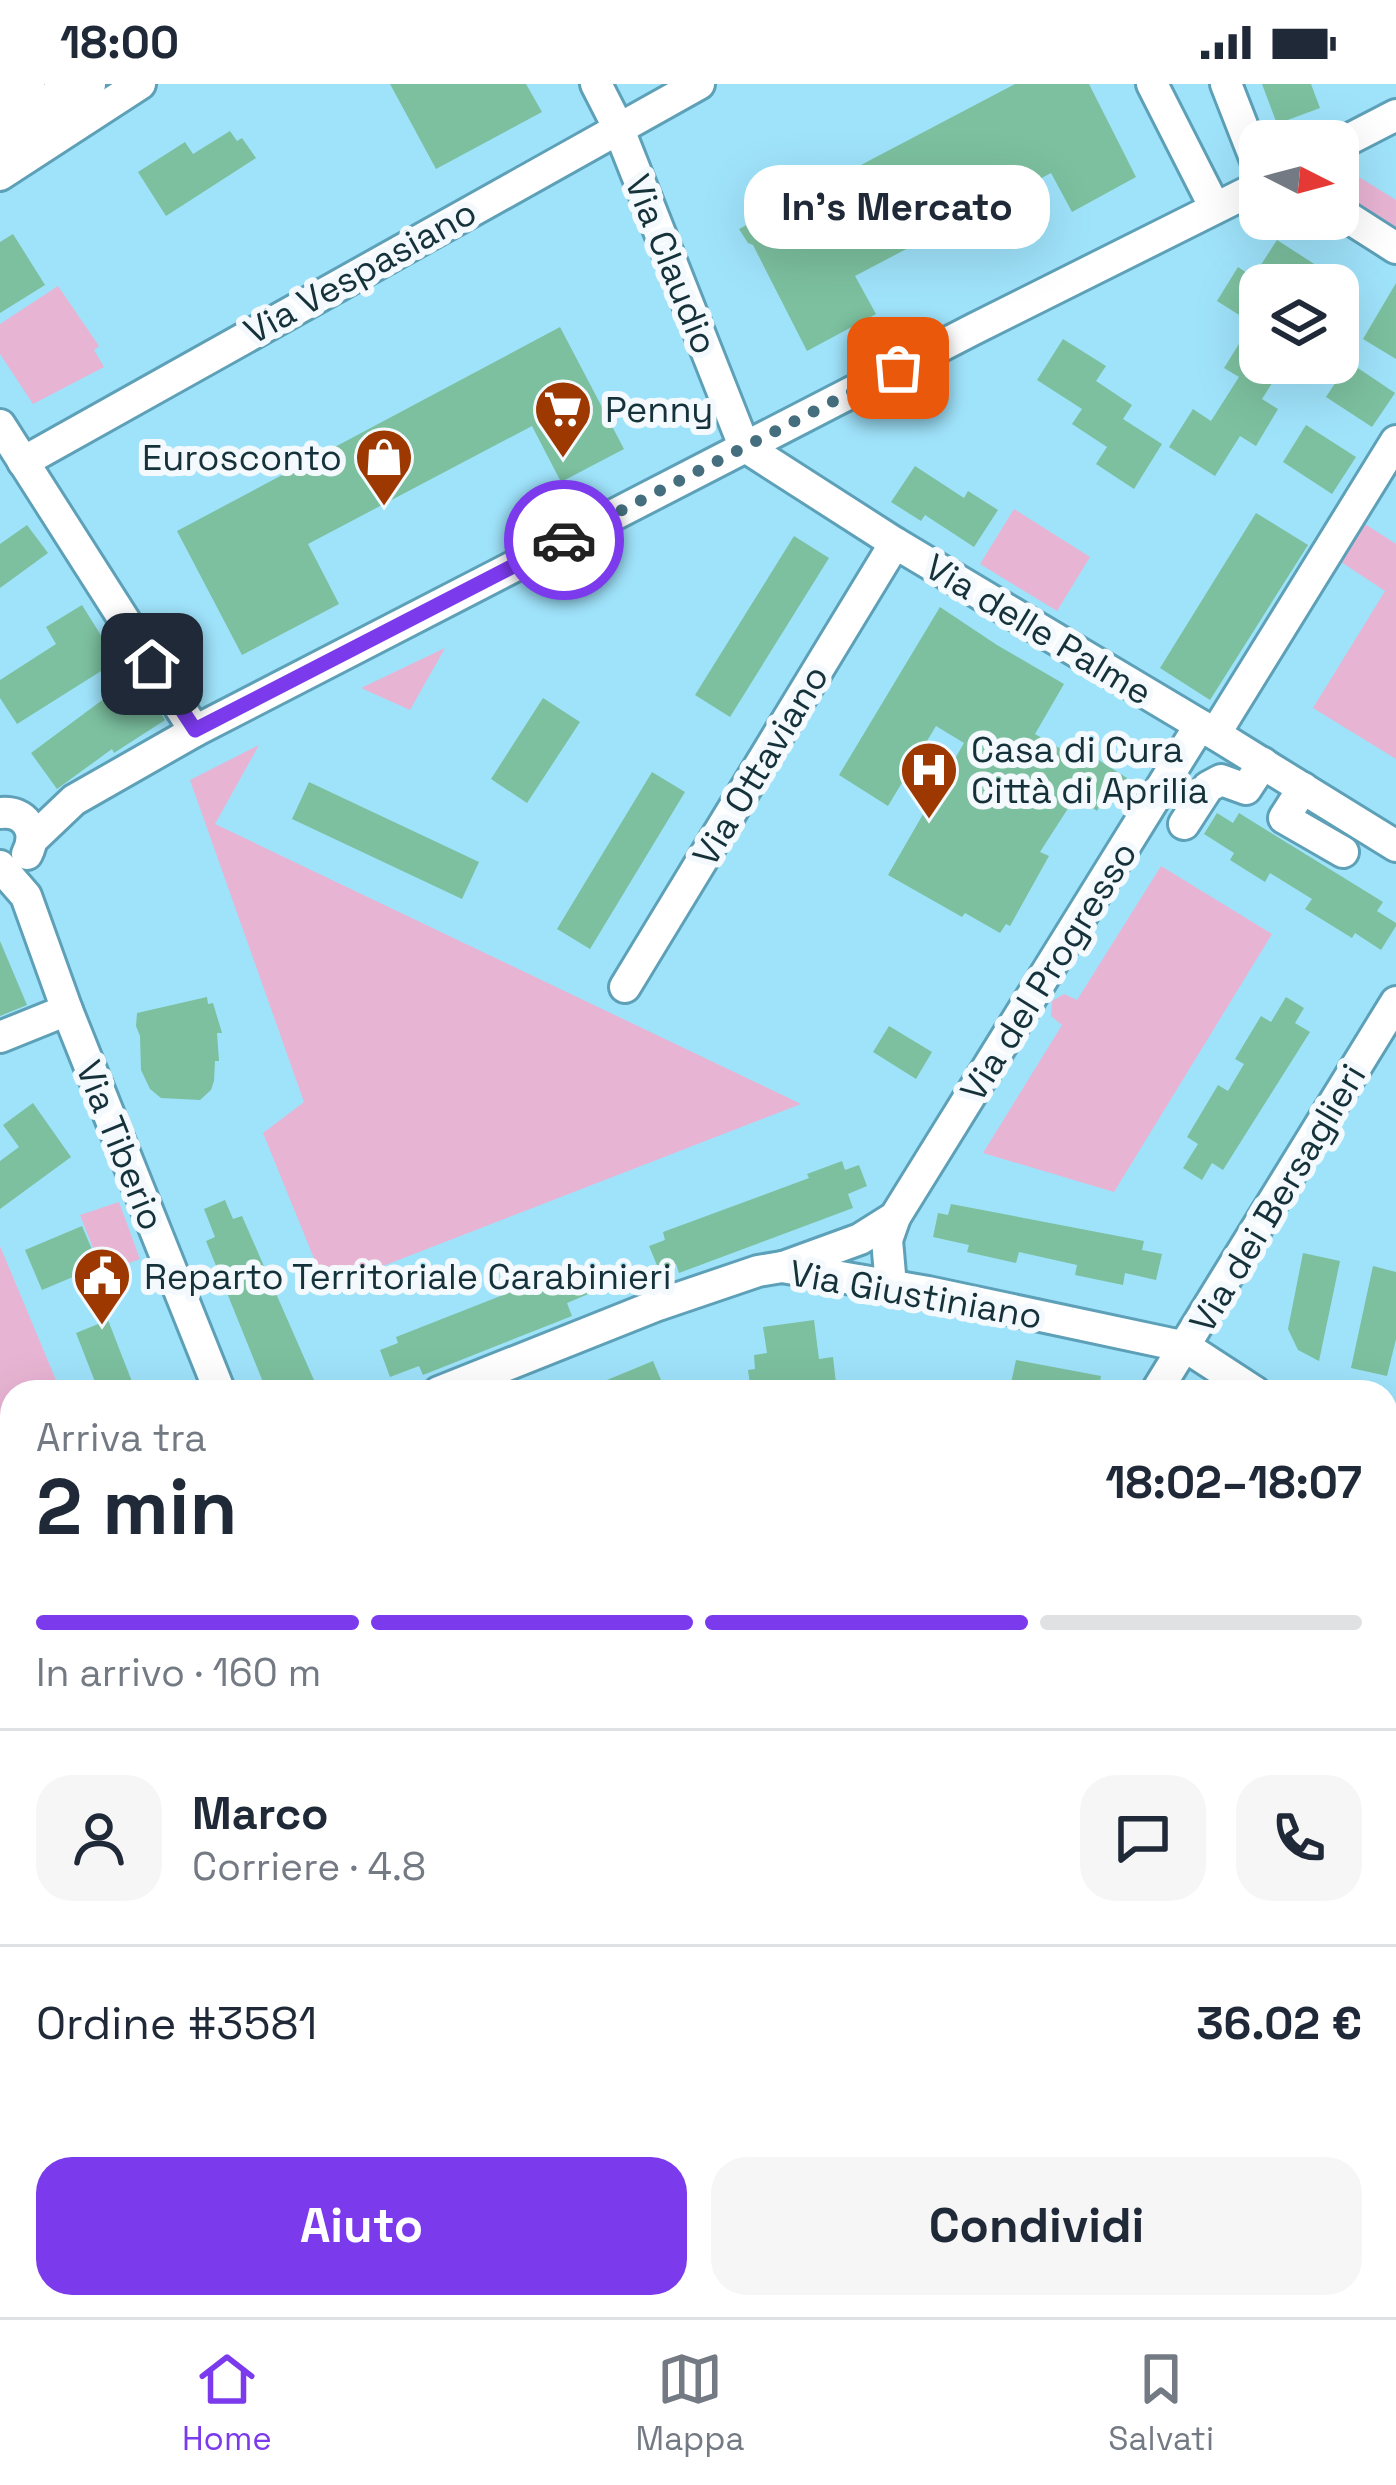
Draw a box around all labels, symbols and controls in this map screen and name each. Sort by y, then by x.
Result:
text: 18:00 [60,14,179,71]
north arrow [1239,120,1359,240]
map controls [1239,120,1359,384]
callout: In's Mercato [745,164,1051,248]
street label: Via Claudio [614,168,728,361]
text: In's Mercato [781,182,1013,231]
street label: Via Vespasiano [236,189,485,355]
button: layers [1239,264,1359,384]
pin [847,317,949,419]
icon: bag [865,335,931,401]
supermarket icon: Penny [532,378,594,460]
place label: Penny [605,387,713,433]
shop icon: Eurosconto [353,426,415,508]
place label: Eurosconto [142,435,342,481]
courier [504,480,624,600]
icon: car [531,507,597,573]
street label: Via delle Palme [917,544,1160,716]
pin [101,613,203,715]
icon: home [119,631,185,697]
street label: Via Ottaviano [683,657,839,874]
place label: Casa di Cura Città di Aprilia [971,727,1208,814]
hospital icon: Casa di Cura Città di Aprilia [898,739,960,821]
street label: Via del Progresso [950,833,1147,1110]
street label: Via Tiberio [65,1054,175,1237]
street label: Via dei Bersaglieri [1179,1056,1376,1341]
public building icon: Reparto Territoriale Carabinieri [71,1245,133,1327]
street label: Via Giustiniano [786,1250,1046,1340]
place label: Reparto Territoriale Carabinieri [144,1254,672,1300]
text: Arriva tra [36,1413,207,1462]
text: 18:02–18:07 [1105,1454,1362,1511]
text: 2 min [36,1457,238,1557]
text: In arrivo · 160 m [36,1648,321,1697]
button: person [36,1775,162,1901]
button: chat [1080,1775,1206,1901]
button: phone [1236,1775,1362,1901]
text: Marco [192,1785,329,1842]
text: Corriere · 4.8 [192,1842,426,1891]
text: Ordine #3581 [36,1995,317,2052]
text: 36.02 € [1196,1995,1362,2052]
button: Aiuto [36,2157,687,2295]
button: Condividi [711,2157,1362,2295]
tab: Home [182,2346,272,2460]
tab: Mappa [636,2346,745,2460]
tab: Salvati [1108,2346,1214,2460]

